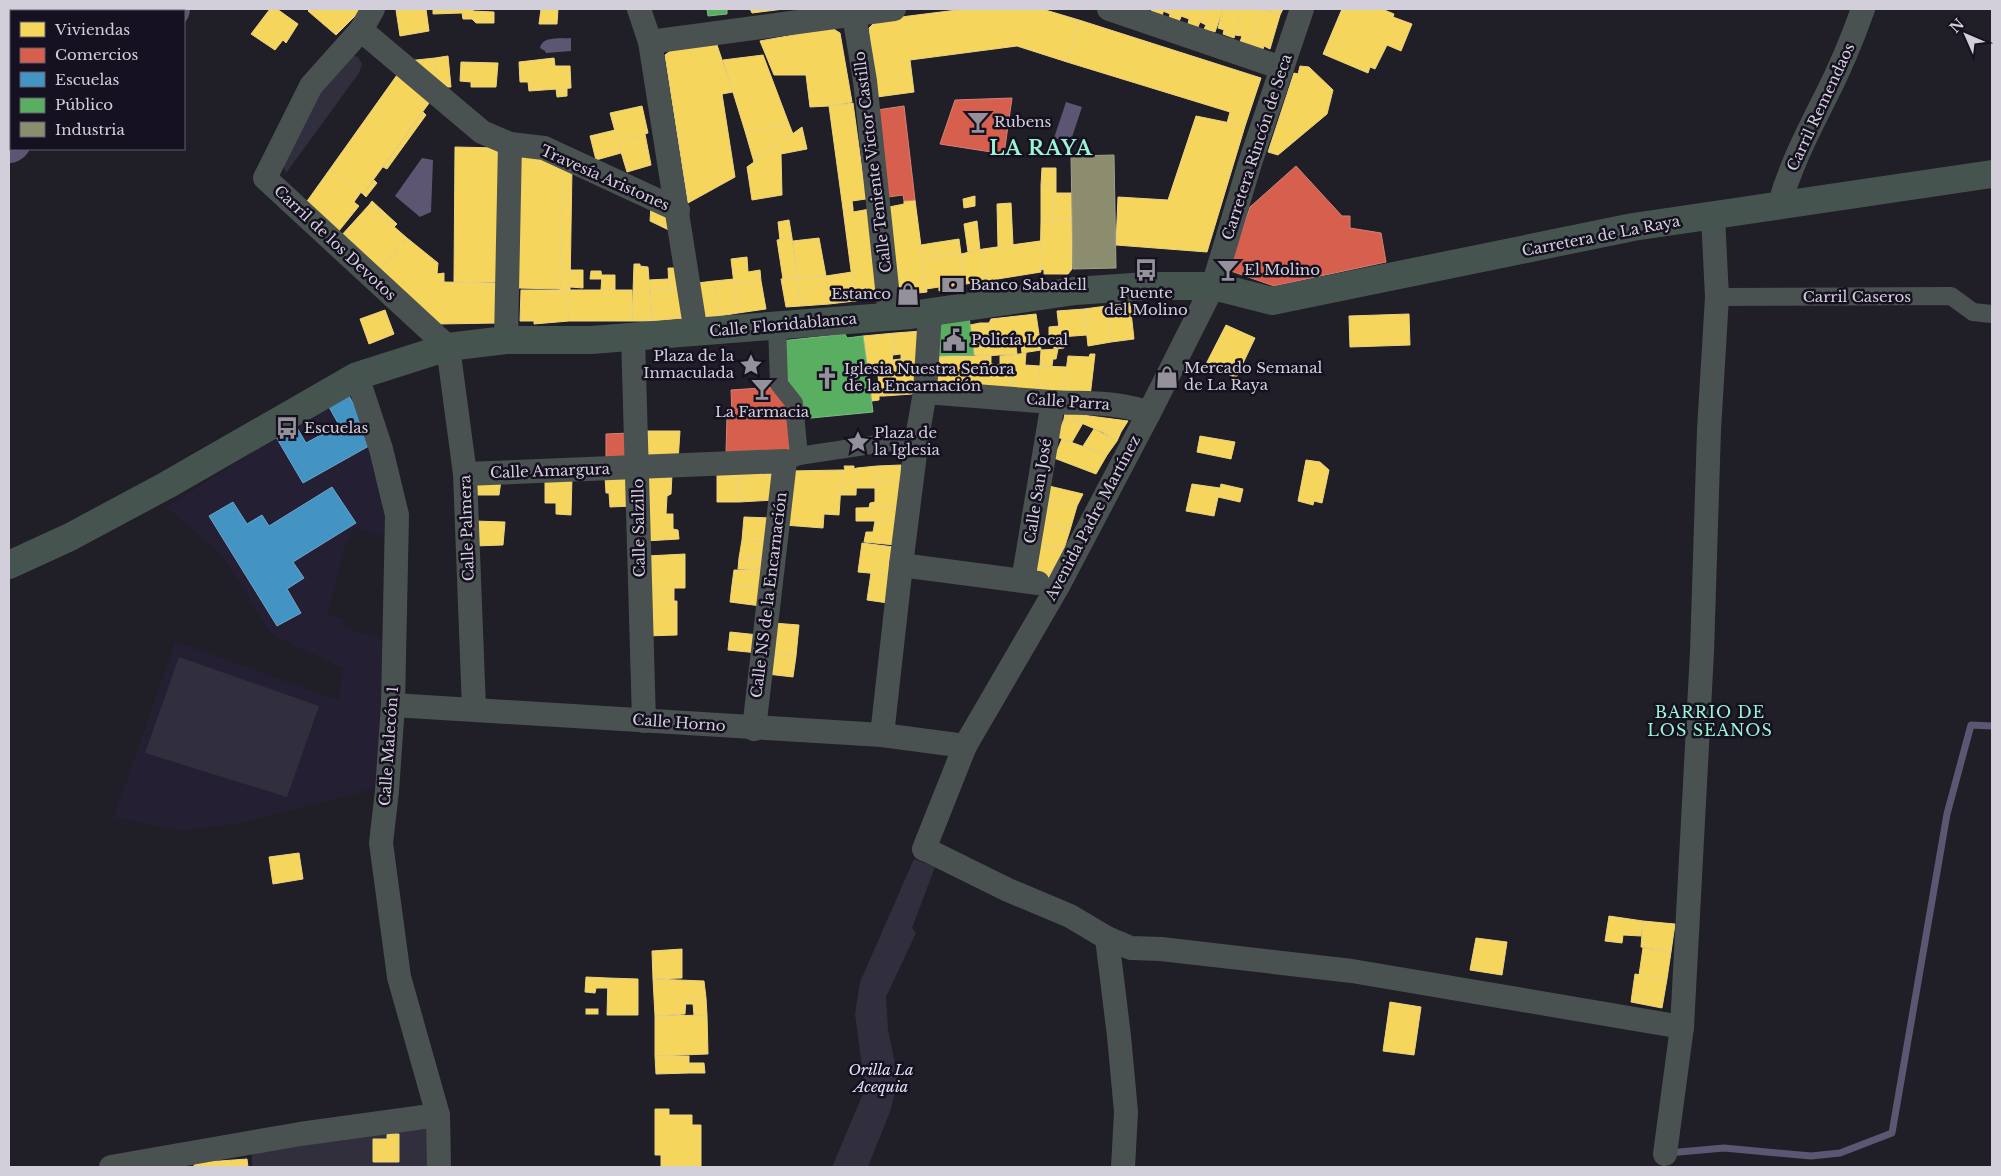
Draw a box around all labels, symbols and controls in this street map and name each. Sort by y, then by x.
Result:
legend [10,10,185,150]
north arrow [1941,10,1991,60]
text: N [1946,15,1968,37]
text: Viviendas [54,20,130,39]
street label: Carril Remendaos [1782,39,1859,174]
text: Comercios [55,45,138,64]
street label: Calle Teniente Victor Castillo [849,50,896,274]
street label: Carretera Rincón de Seca [1217,51,1296,242]
text: Escuelas [55,70,120,89]
text: Público [55,95,113,114]
bar icon: Rubens [965,109,991,135]
place label: Rubens [994,112,1052,131]
text: Industria [55,120,125,139]
district label: LA RAYA [989,136,1093,160]
street label: Travesía Aristones [538,141,673,215]
street label: Carril de los Devotos [270,181,401,304]
street label: Carretera de La Raya [1520,211,1682,260]
bus stop icon: Puente del Molino [1133,257,1159,283]
bar icon: El Molino [1215,257,1241,283]
place label: El Molino [1244,260,1320,279]
bank icon: Banco Sabadell [940,272,966,298]
place label: Banco Sabadell [970,275,1087,294]
shop icon: Estanco [895,281,921,307]
place label: Puente del Molino [1104,283,1188,319]
place label: Estanco [831,284,891,303]
street label: Carril Caseros [1803,287,1911,306]
street label: Calle Floridablanca [708,309,858,340]
public building icon: Policía Local [941,327,967,353]
place label: Policía Local [971,330,1068,349]
place label: Plaza de la Inmaculada [643,346,735,382]
place icon: Plaza de la Inmaculada [738,352,764,378]
place label: Mercado Semanal de La Raya [1184,358,1322,394]
place label: Iglesia Nuestra Señora de la Encarnación [844,359,1015,395]
shop icon: Mercado Semanal de La Raya [1154,364,1180,390]
church icon: Iglesia Nuestra Señora de la Encarnación [814,365,840,391]
bar icon: La Farmacia [749,376,775,402]
street label: Calle Parra [1025,389,1111,414]
place label: La Farmacia [715,402,810,421]
bus stop icon: Escuelas [274,415,300,441]
place label: Escuelas [304,418,369,437]
place label: Plaza de la Iglesia [874,423,941,459]
place icon: Plaza de la Iglesia [845,429,871,455]
street label: Avenida Padre Martínez [1040,432,1144,605]
street label: Calle San José [1020,437,1055,545]
street label: Calle Amargura [490,459,611,482]
street label: Calle Palmera [455,474,478,582]
street label: Calle Salzillo [628,478,649,578]
street label: Calle NS de la Encarnación [746,491,791,699]
street label: Calle Malecón 1 [375,685,402,807]
district label: BARRIO DE LOS SEANOS [1647,702,1773,740]
street label: Calle Horno [632,710,727,735]
park label: Orilla La Acequia [848,1060,914,1096]

